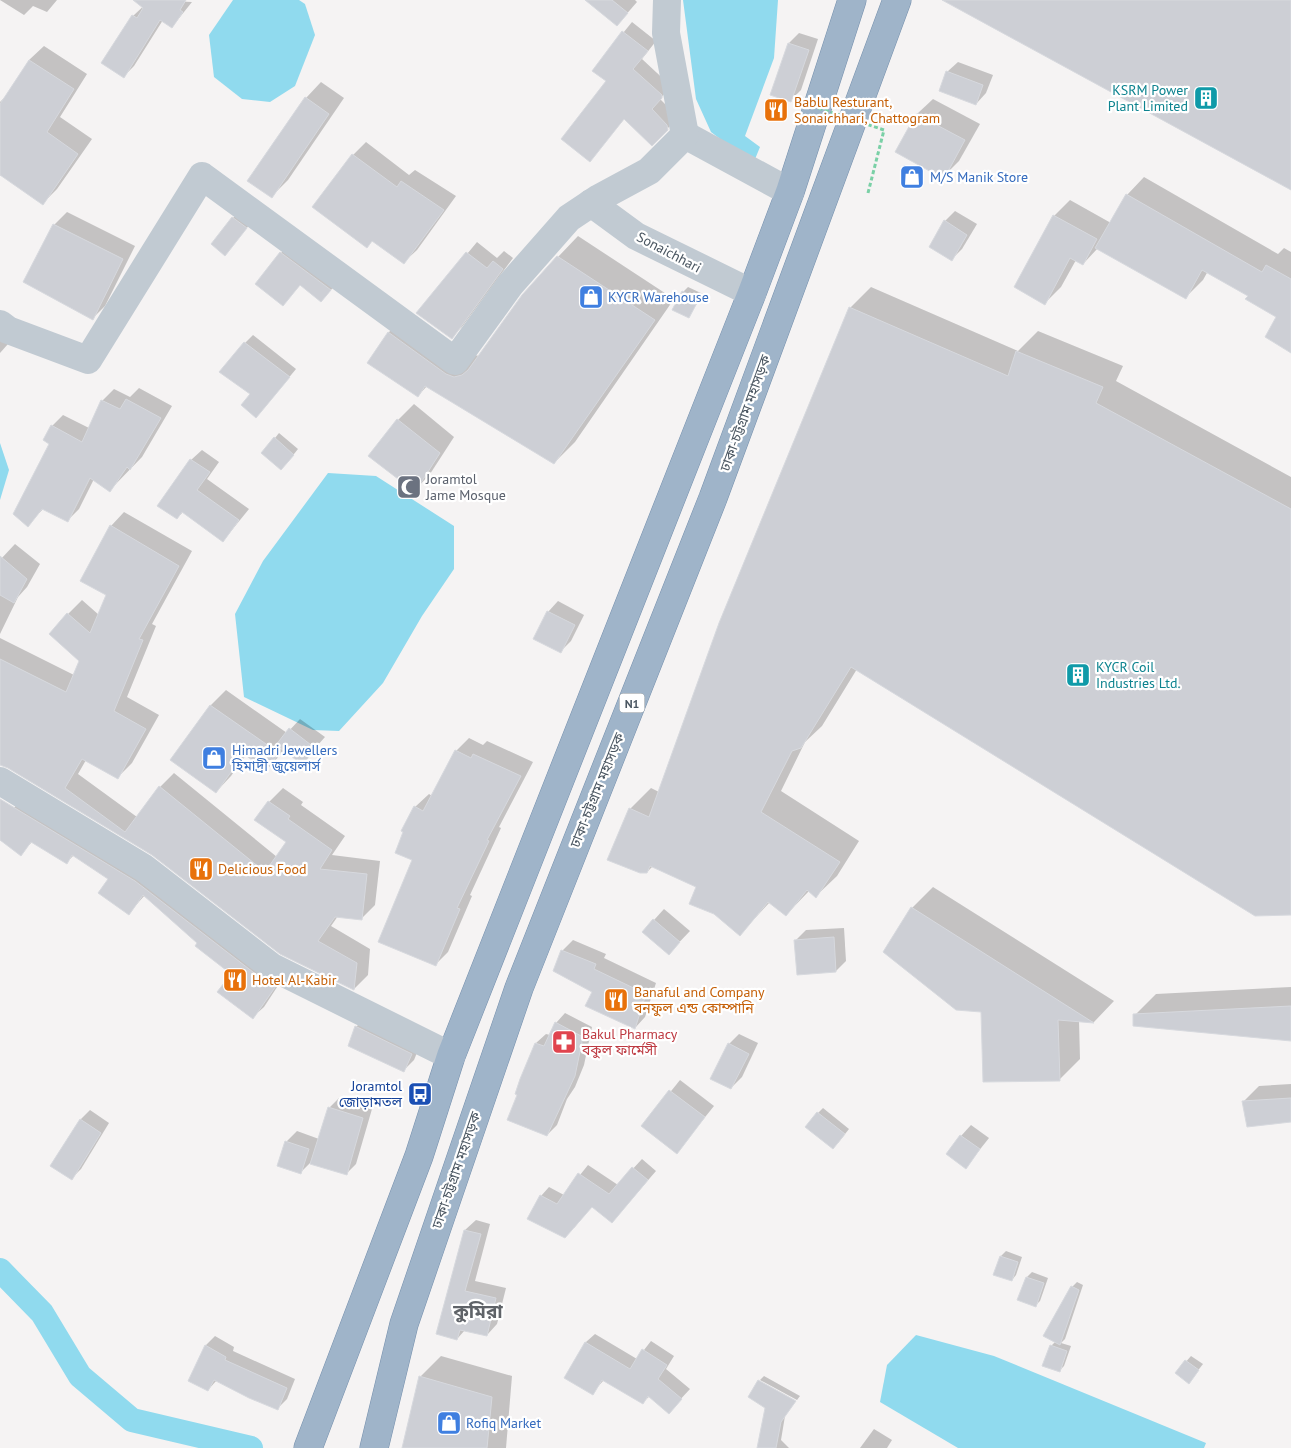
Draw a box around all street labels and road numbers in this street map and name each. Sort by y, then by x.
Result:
street label: Sonaichhari [634,228,704,276]
street label: ঢাকা-চট্টগ্রাম মহাসড়ক [715,352,775,475]
road number: N1 [620,694,644,712]
street label: ঢাকা-চট্টগ্রাম মহাসড়ক [565,729,629,851]
street label: ঢাকা-চট্টগ্রাম মহাসড়ক [427,1109,485,1232]

